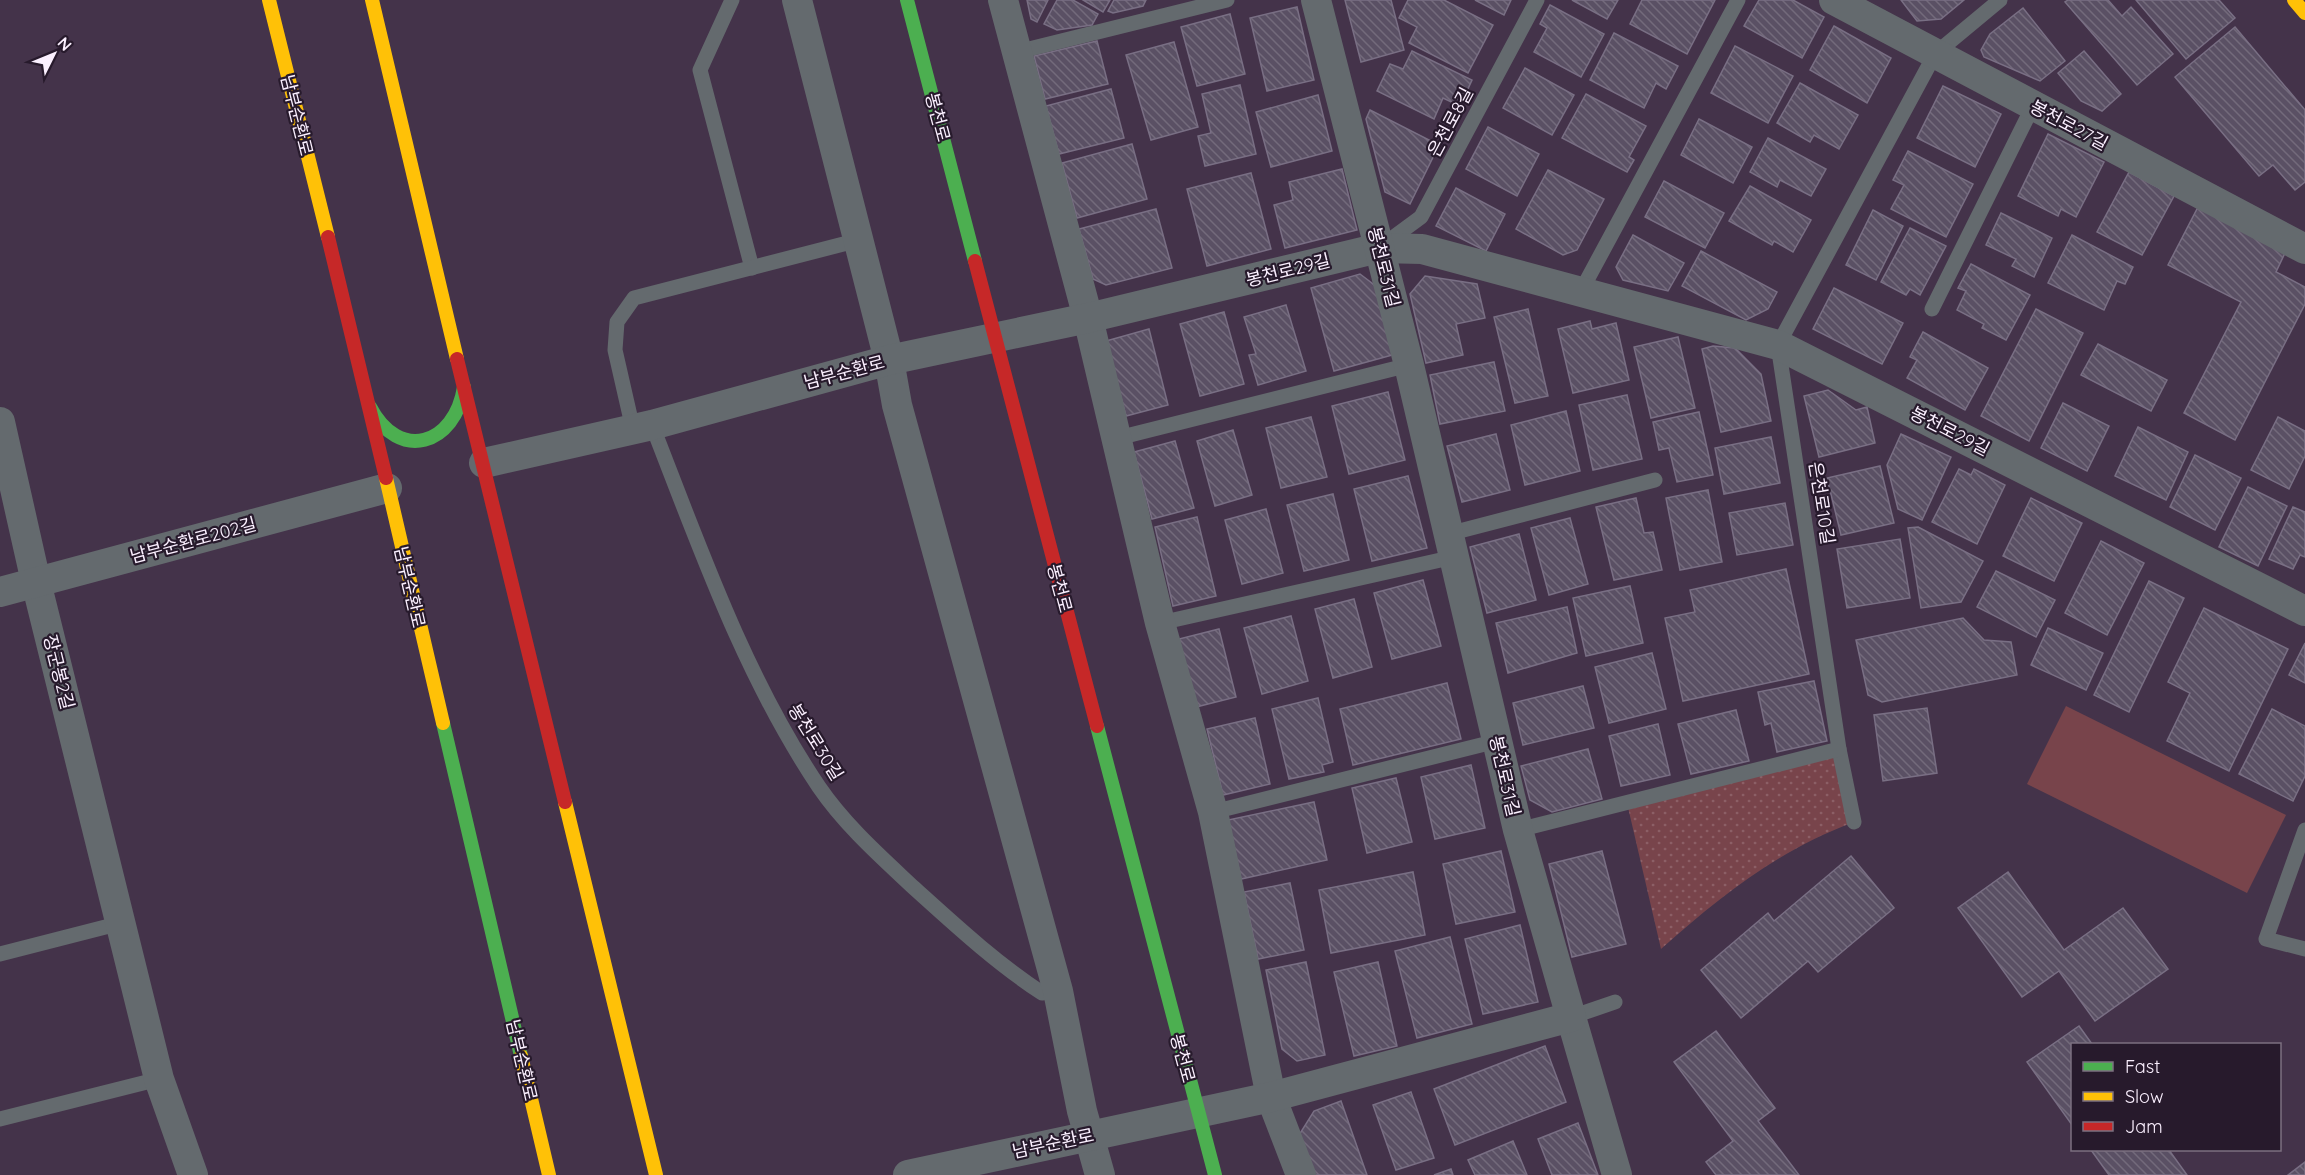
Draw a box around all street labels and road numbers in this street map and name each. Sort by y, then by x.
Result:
street label: 남부순환로 [276,72,318,158]
street label: 은천로8길 [1422,83,1478,161]
street label: 봉천로 [920,90,956,144]
street label: 봉천로27길 [2026,95,2112,155]
street label: 봉천로31길 [1363,224,1405,310]
street label: 봉천로29길 [1243,248,1333,292]
street label: 남부순환로 [801,350,887,394]
street label: 봉천로29길 [1906,401,1994,461]
street label: 은천로10길 [1804,460,1840,546]
street label: 남부순환로202길 [127,512,259,568]
street label: 남부순환로 [389,544,431,630]
street label: 봉천로 [1042,561,1078,615]
street label: 장군봉2길 [39,632,79,712]
street label: 봉천로30길 [783,699,849,785]
street label: 봉천로31길 [1485,733,1525,819]
street label: 남부순환로 [501,1017,543,1103]
street label: 봉천로 [1165,1031,1201,1085]
street label: 남부순환로 [1010,1123,1096,1163]

